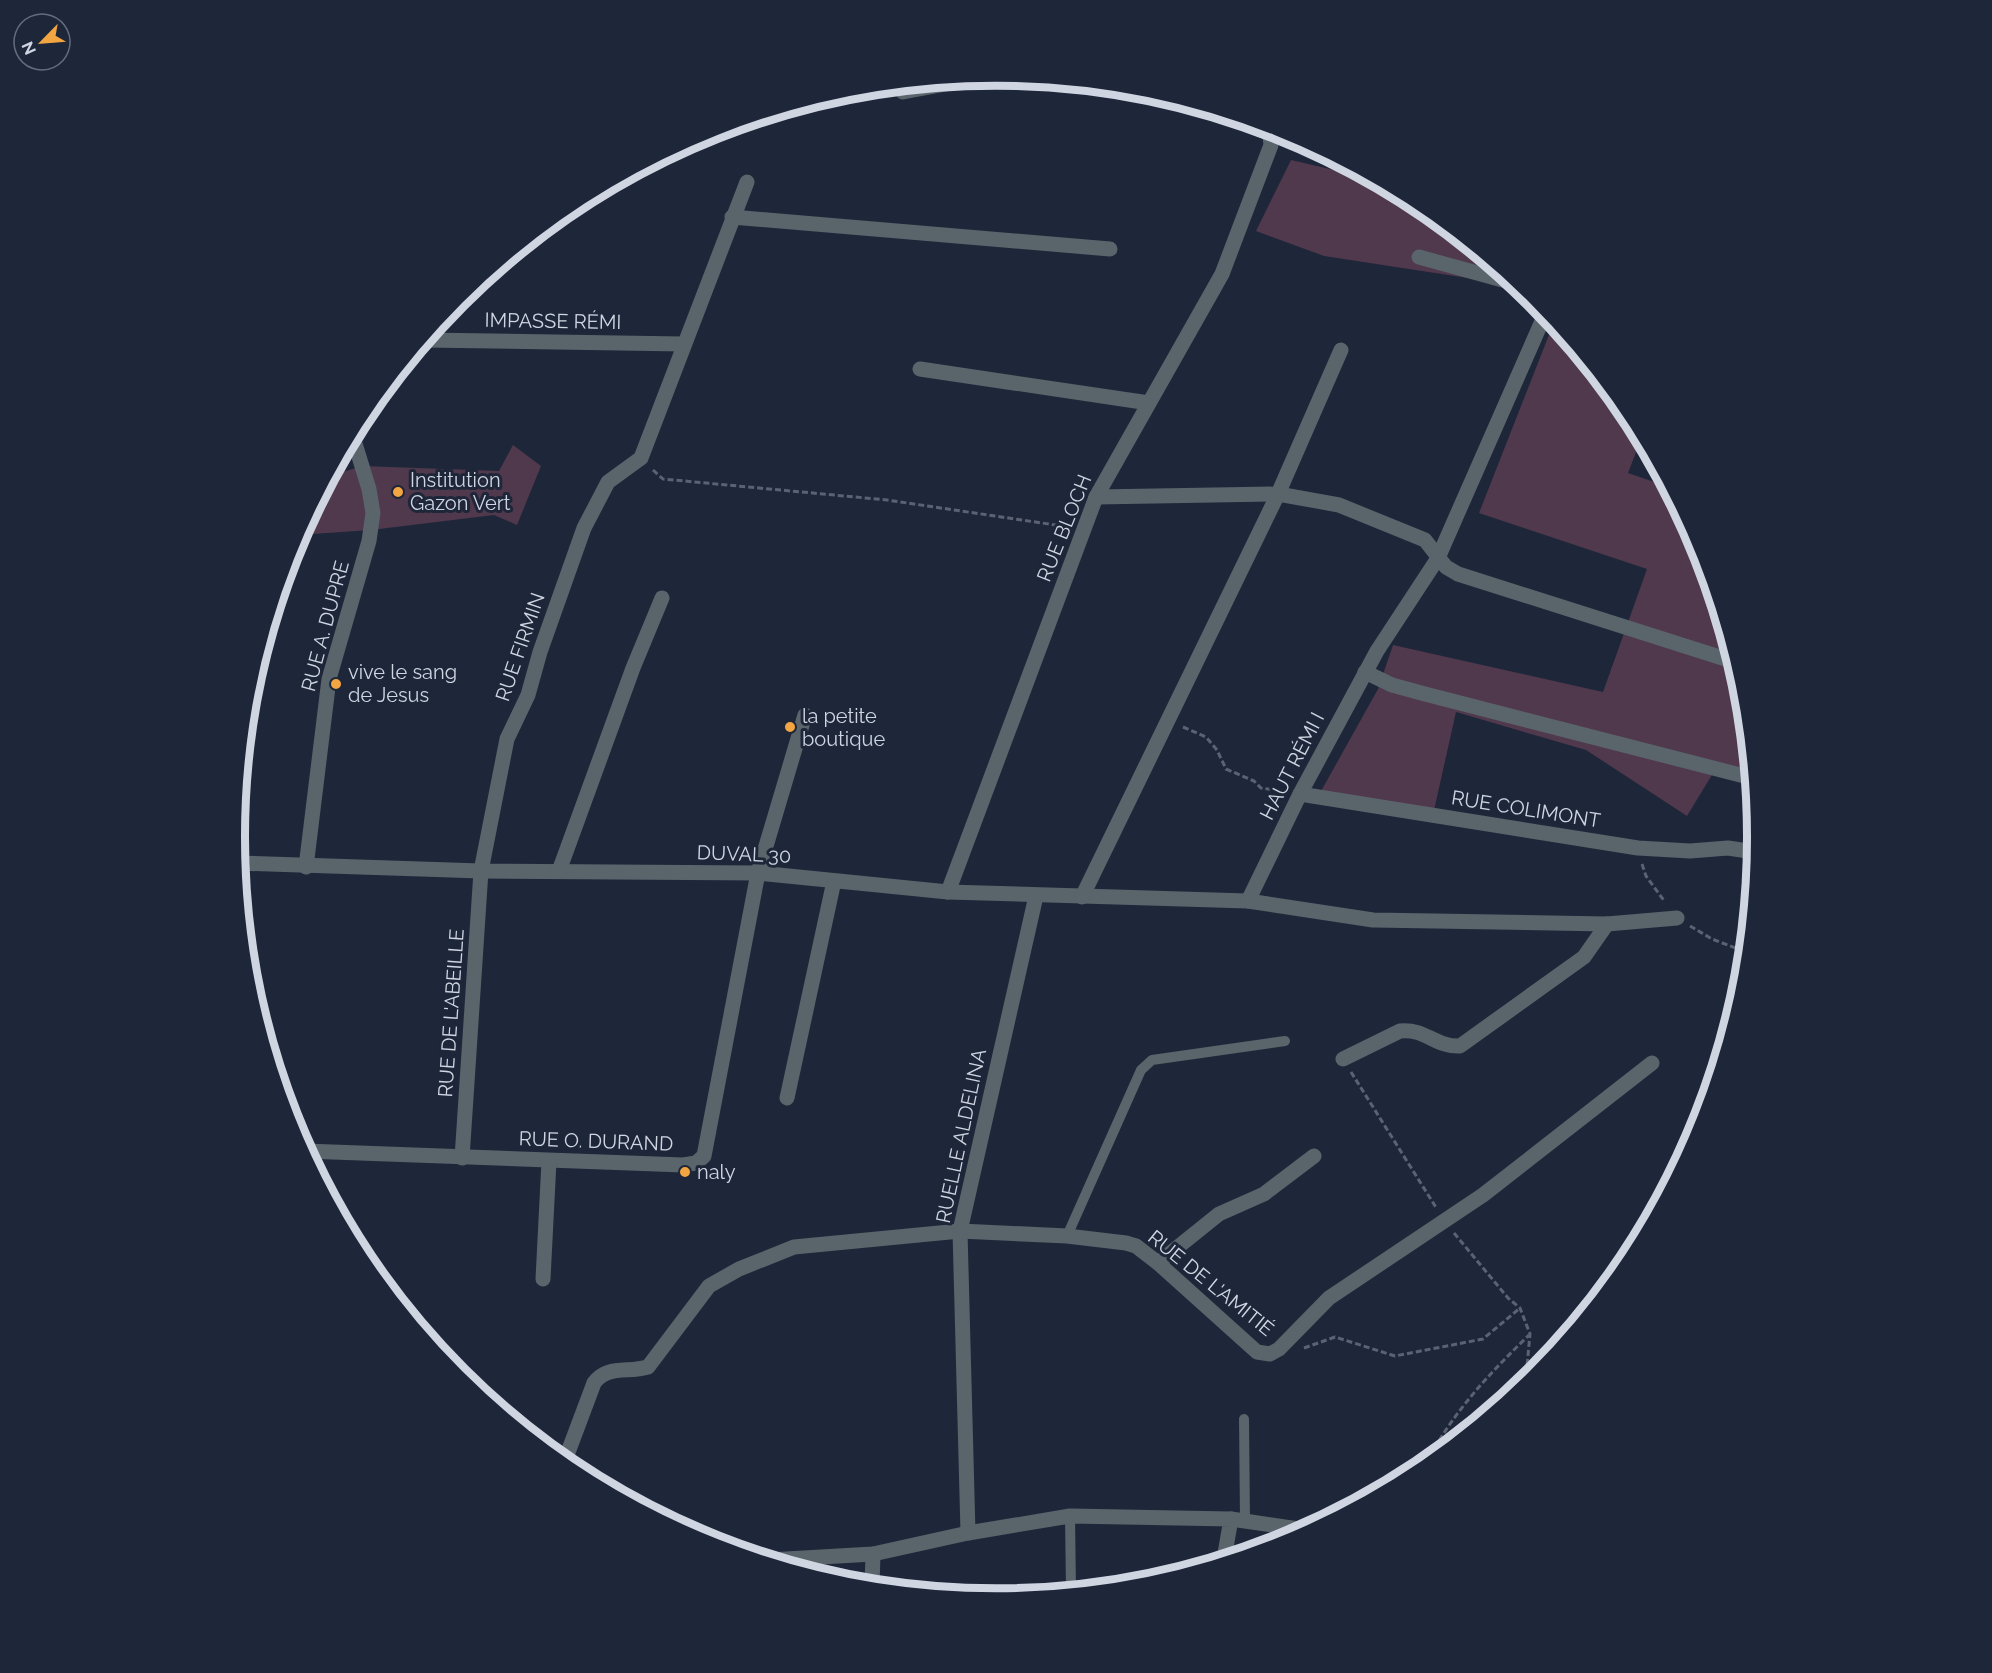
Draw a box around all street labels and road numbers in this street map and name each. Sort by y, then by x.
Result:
street label: IMPASSE RÉMI [485,308,621,334]
street label: RUE BLOCH [1032,471,1096,585]
street label: RUE A. DUPRE [296,558,354,694]
street label: RUE FIRMIN [490,590,550,704]
street label: HAUT RÉMI I [1255,708,1329,824]
street label: RUE COLIMONT [1450,785,1602,833]
street label: DUVAL 30 [696,840,792,868]
street label: RUE DE L'ABEILLE [433,928,469,1098]
street label: RUELLE ALDELINA [931,1046,991,1225]
street label: RUE O. DURAND [518,1126,674,1156]
street label: RUE DE L'AMITIÉ [1143,1225,1279,1341]

